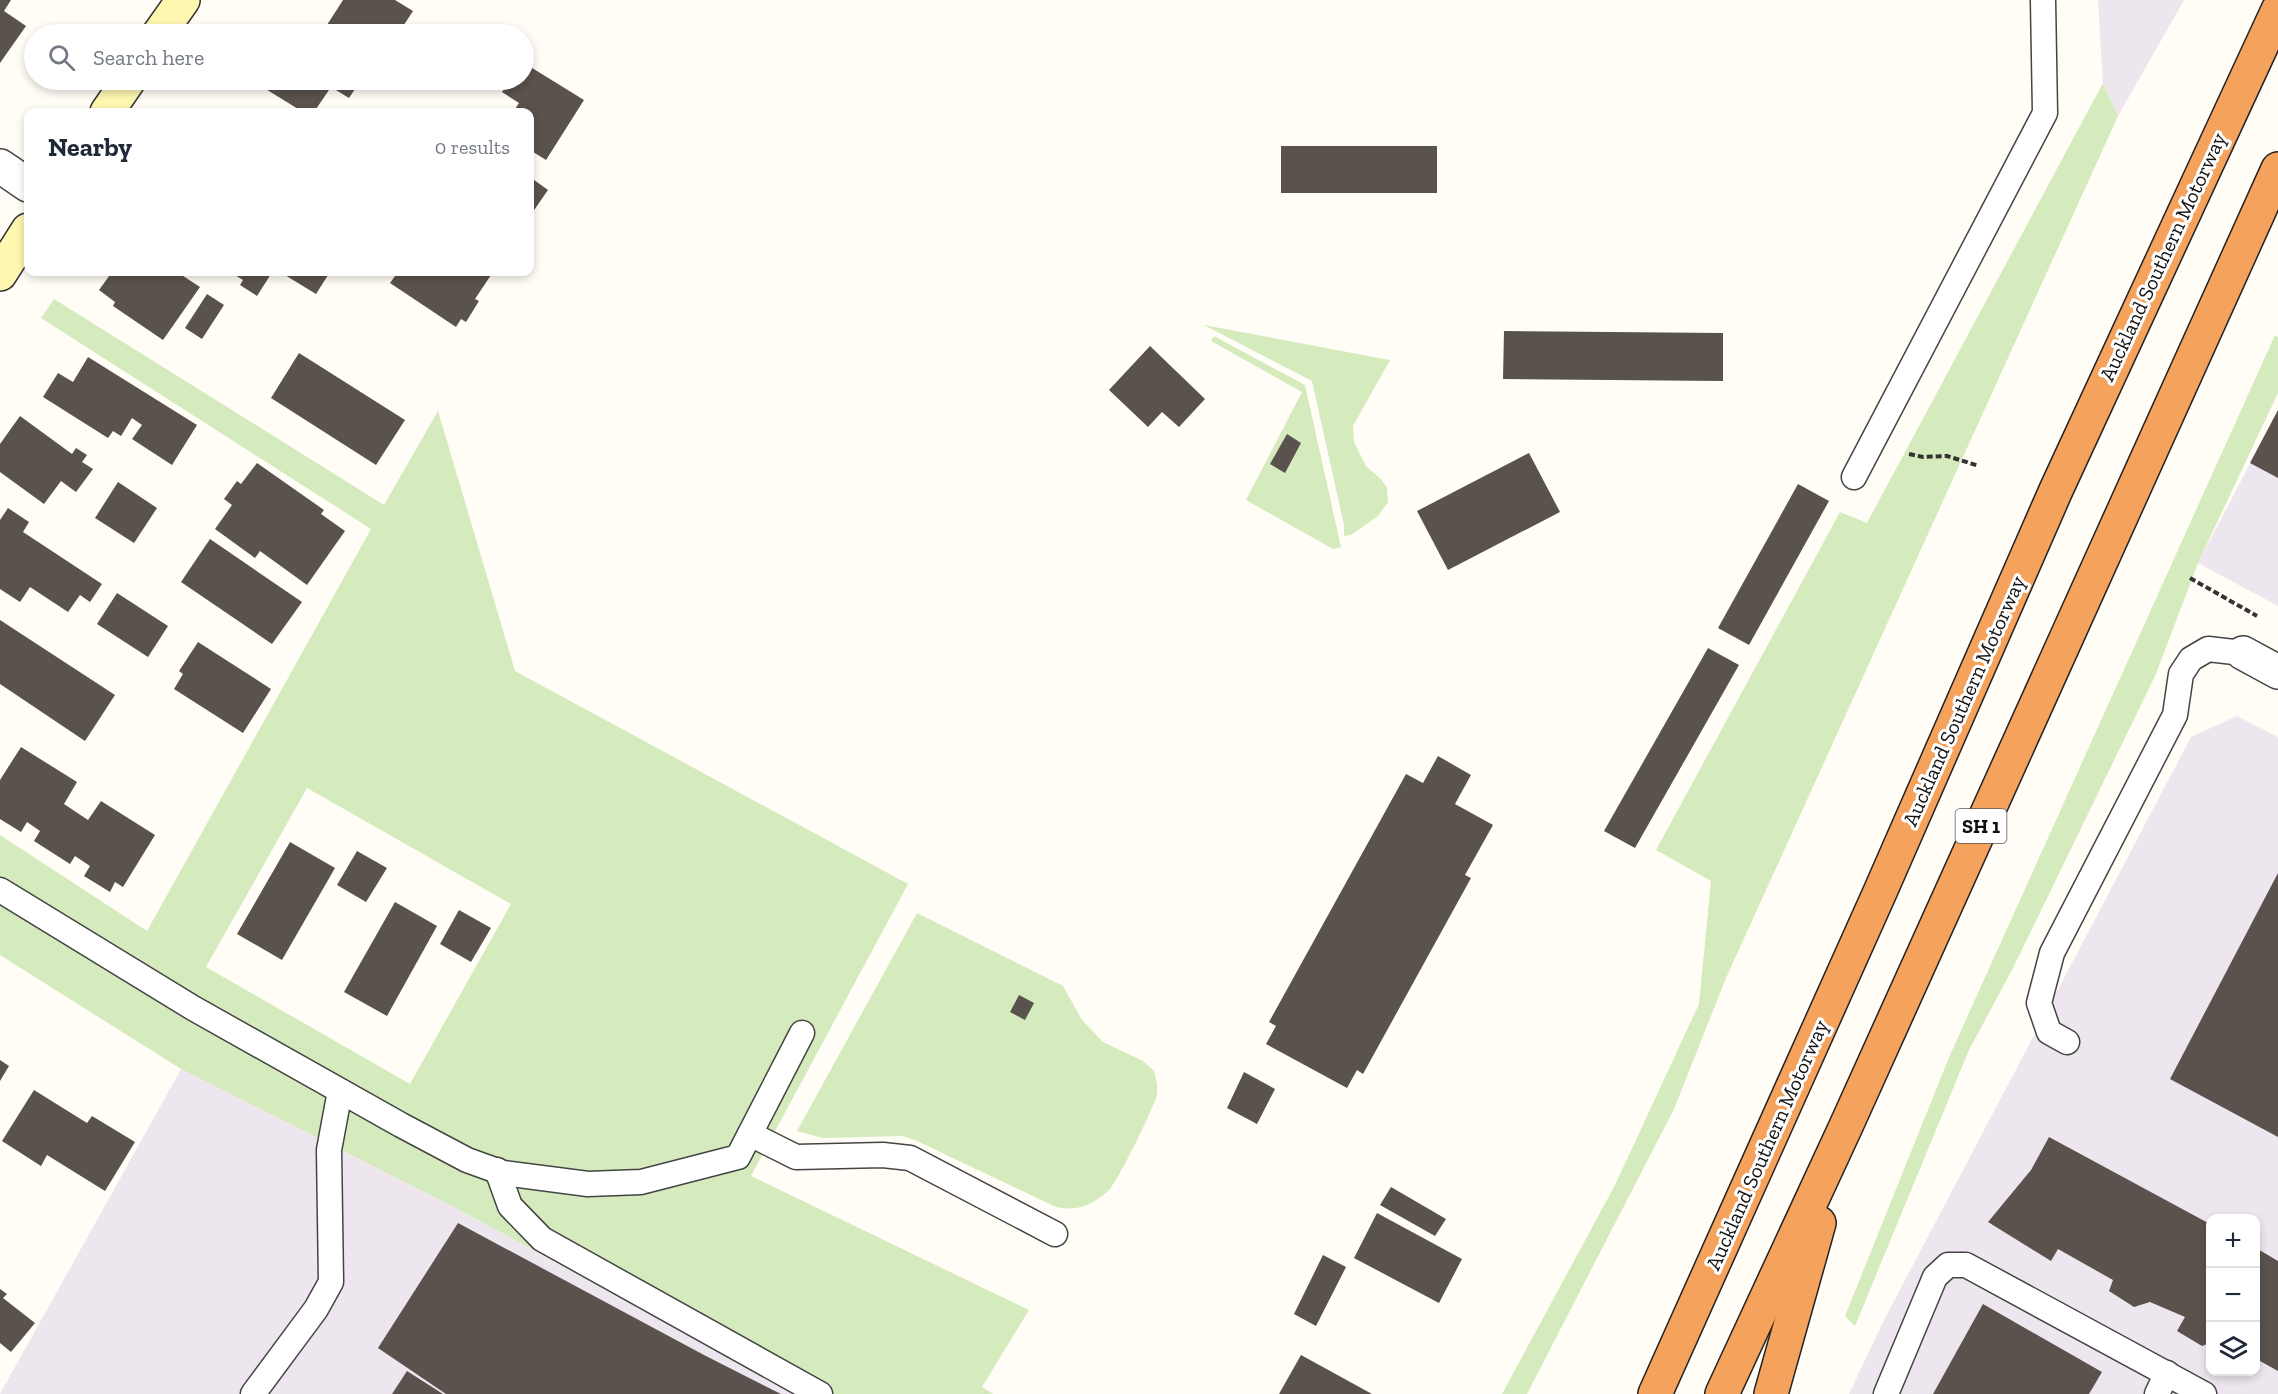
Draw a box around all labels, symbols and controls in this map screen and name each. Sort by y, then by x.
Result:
search box [24,24,534,90]
icon: search [45,41,78,74]
text: Search here [93,44,204,71]
street label: Auckland Southern Motorway [2094,128,2231,385]
text: Nearby [48,131,132,163]
text: 0 results [435,135,510,159]
street label: Auckland Southern Motorway [1897,572,2030,830]
road number: SH 1 [1956,809,2006,843]
street label: Auckland Southern Motorway [1700,1016,1833,1274]
map controls [2206,1214,2260,1376]
button: + [2206,1214,2260,1268]
button: − [2206,1268,2260,1322]
button: layers [2206,1322,2260,1376]

